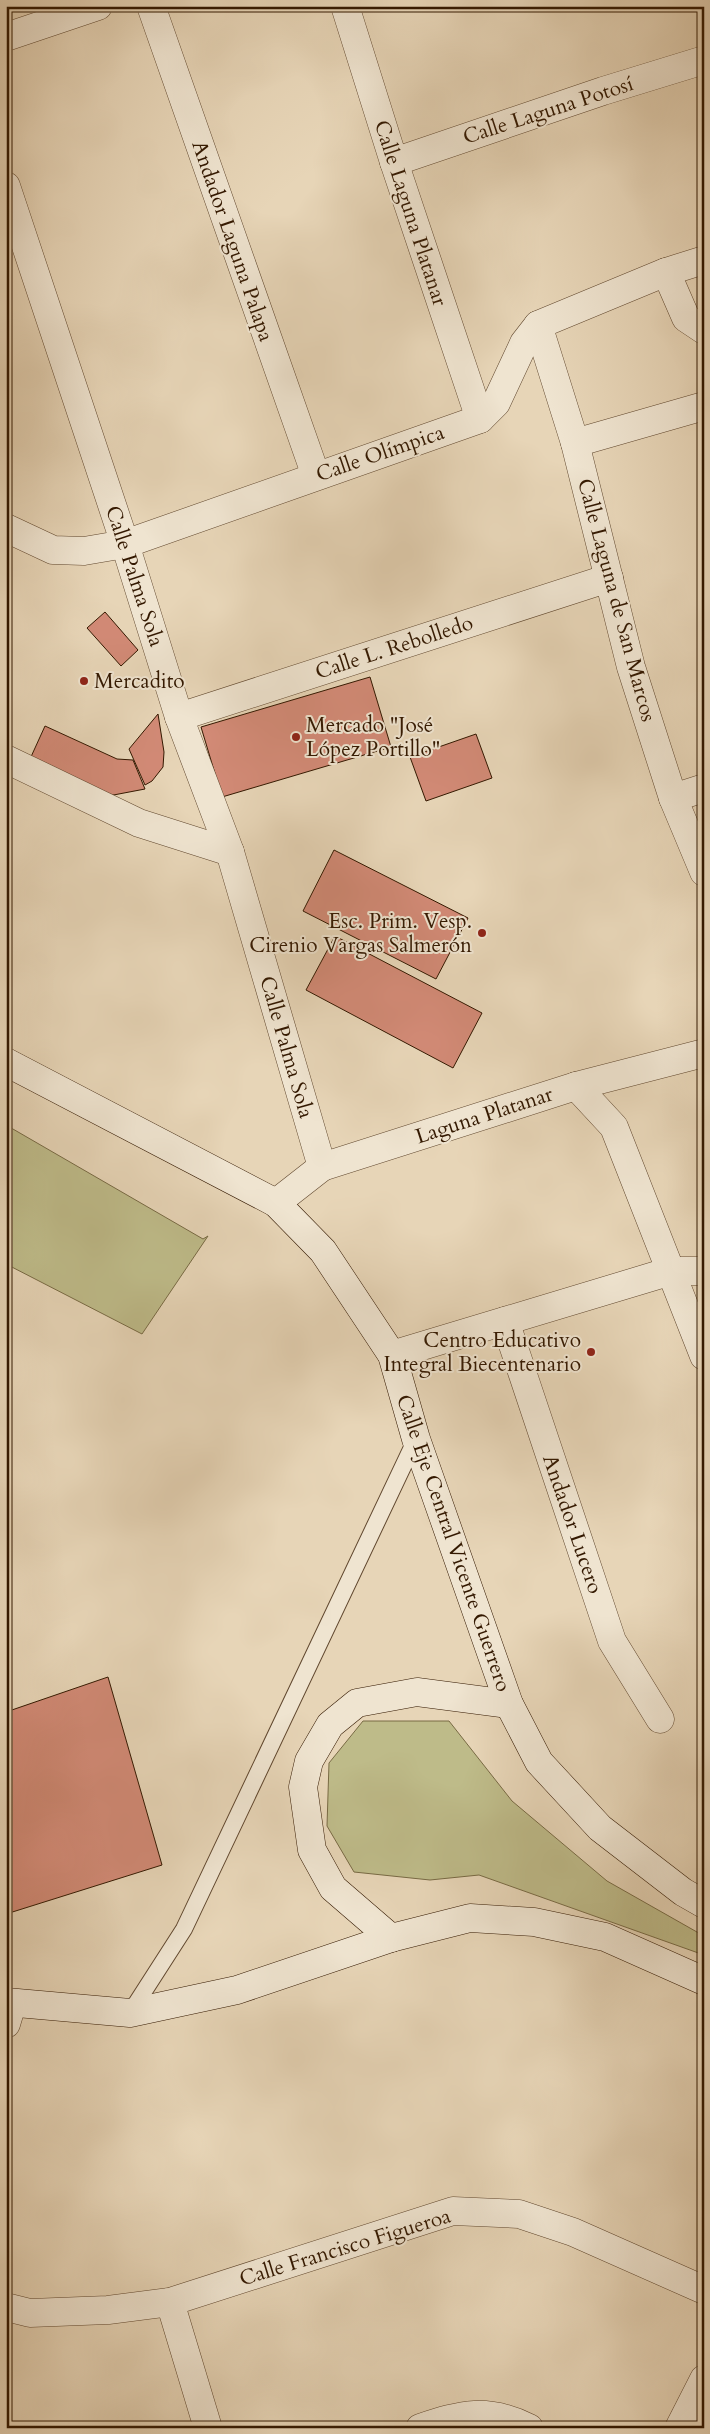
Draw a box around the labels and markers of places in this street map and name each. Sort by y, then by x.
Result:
place label: Mercadito [94,667,185,696]
marker: Mercadito [78,675,90,687]
place label: Mercado "José López Portillo" [306,711,440,764]
marker: Mercado "José López Portillo" [290,731,302,743]
place label: Esc. Prim. Vesp. Cirenio Vargas Salmerón [249,907,472,960]
marker: Esc. Prim. Vesp. Cirenio Vargas Salmerón [476,927,488,939]
place label: Centro Educativo Integral Biecentenario [383,1326,581,1379]
marker: Centro Educativo Integral Biecentenario [585,1346,597,1358]

